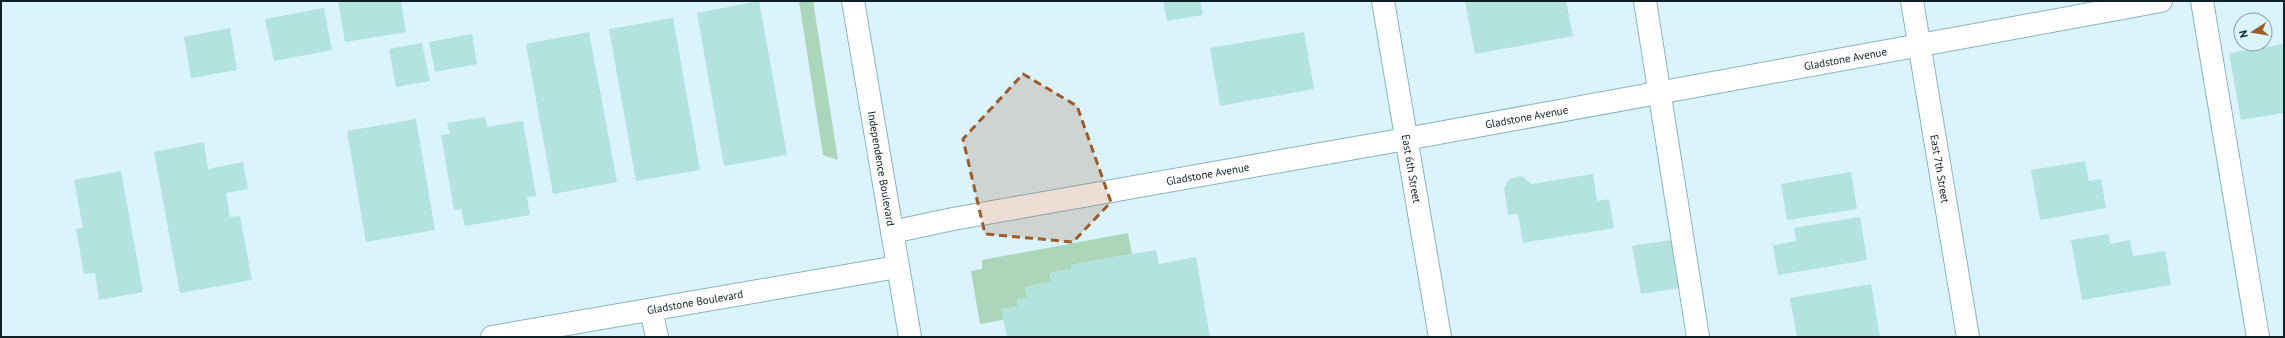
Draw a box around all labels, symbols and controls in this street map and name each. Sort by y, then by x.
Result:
north arrow [2233,12,2273,52]
text: N [2236,29,2251,39]
street label: Gladstone Avenue [1803,44,1888,73]
street label: Gladstone Avenue [1484,102,1570,131]
street label: Independence Boulevard [865,110,898,227]
street label: East 6th Street [1399,133,1424,204]
street label: East 7th Street [1927,133,1953,204]
street label: Gladstone Avenue [1165,160,1251,188]
street label: Gladstone Boulevard [646,287,744,317]

